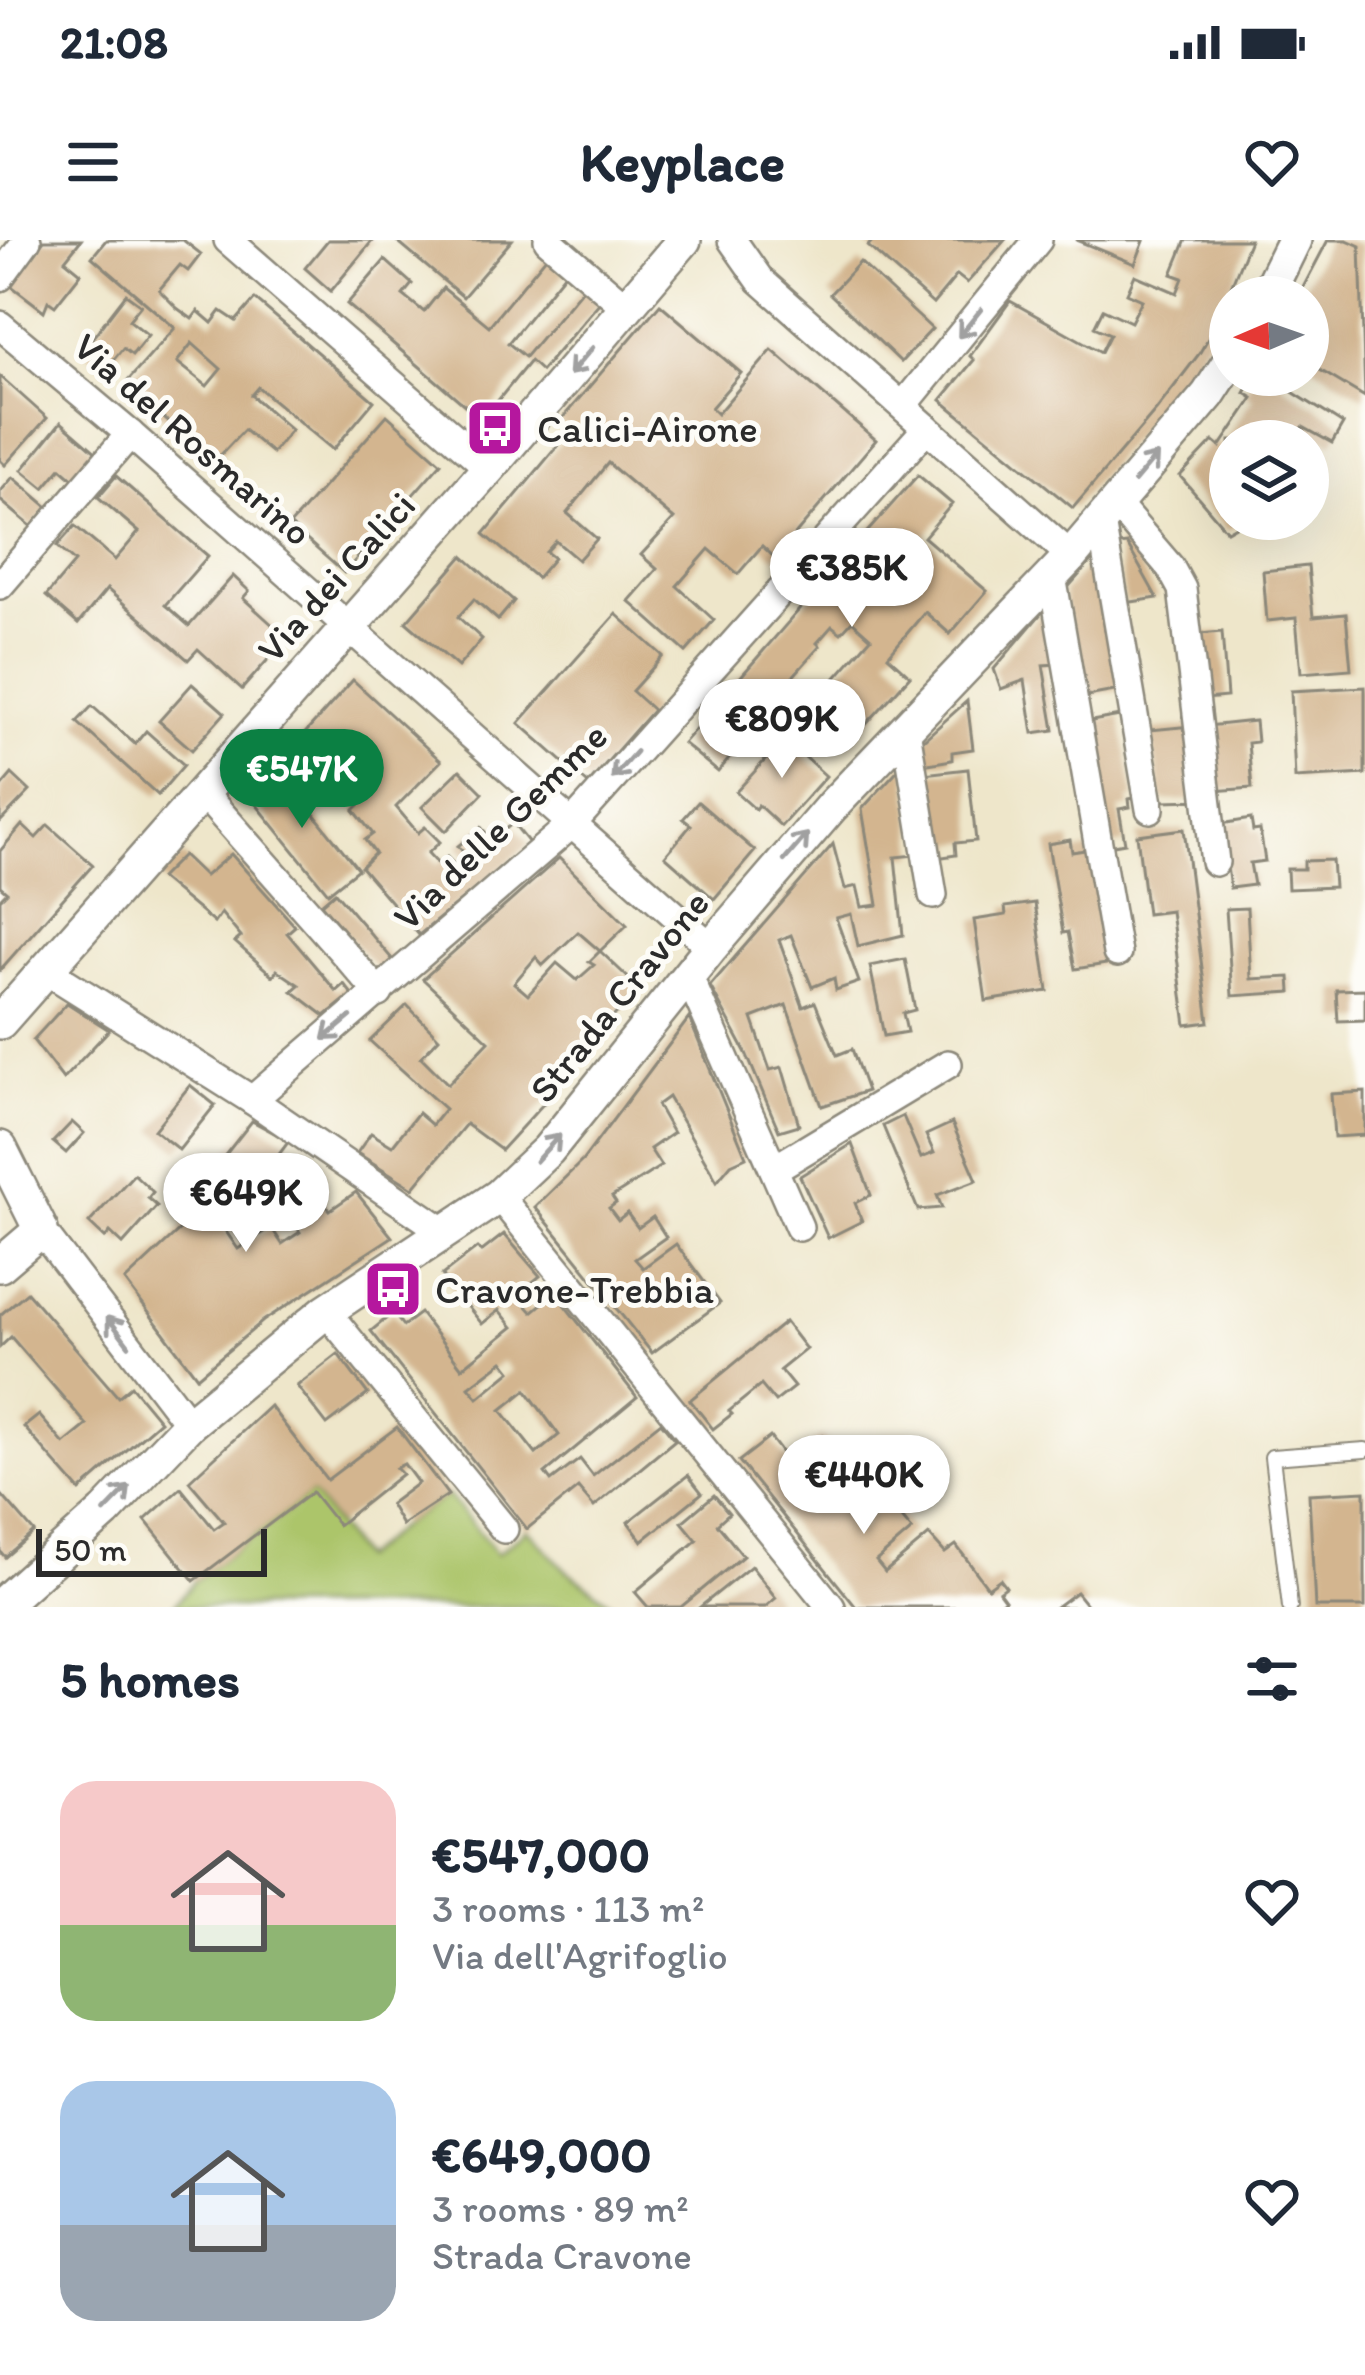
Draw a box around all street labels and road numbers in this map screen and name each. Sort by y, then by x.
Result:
street label: Via del Rosmarino [64,323,322,555]
street label: Via dei Calici [247,482,425,672]
street label: Via delle Gemme [383,712,617,940]
street label: Strada Cravone [519,880,719,1112]

